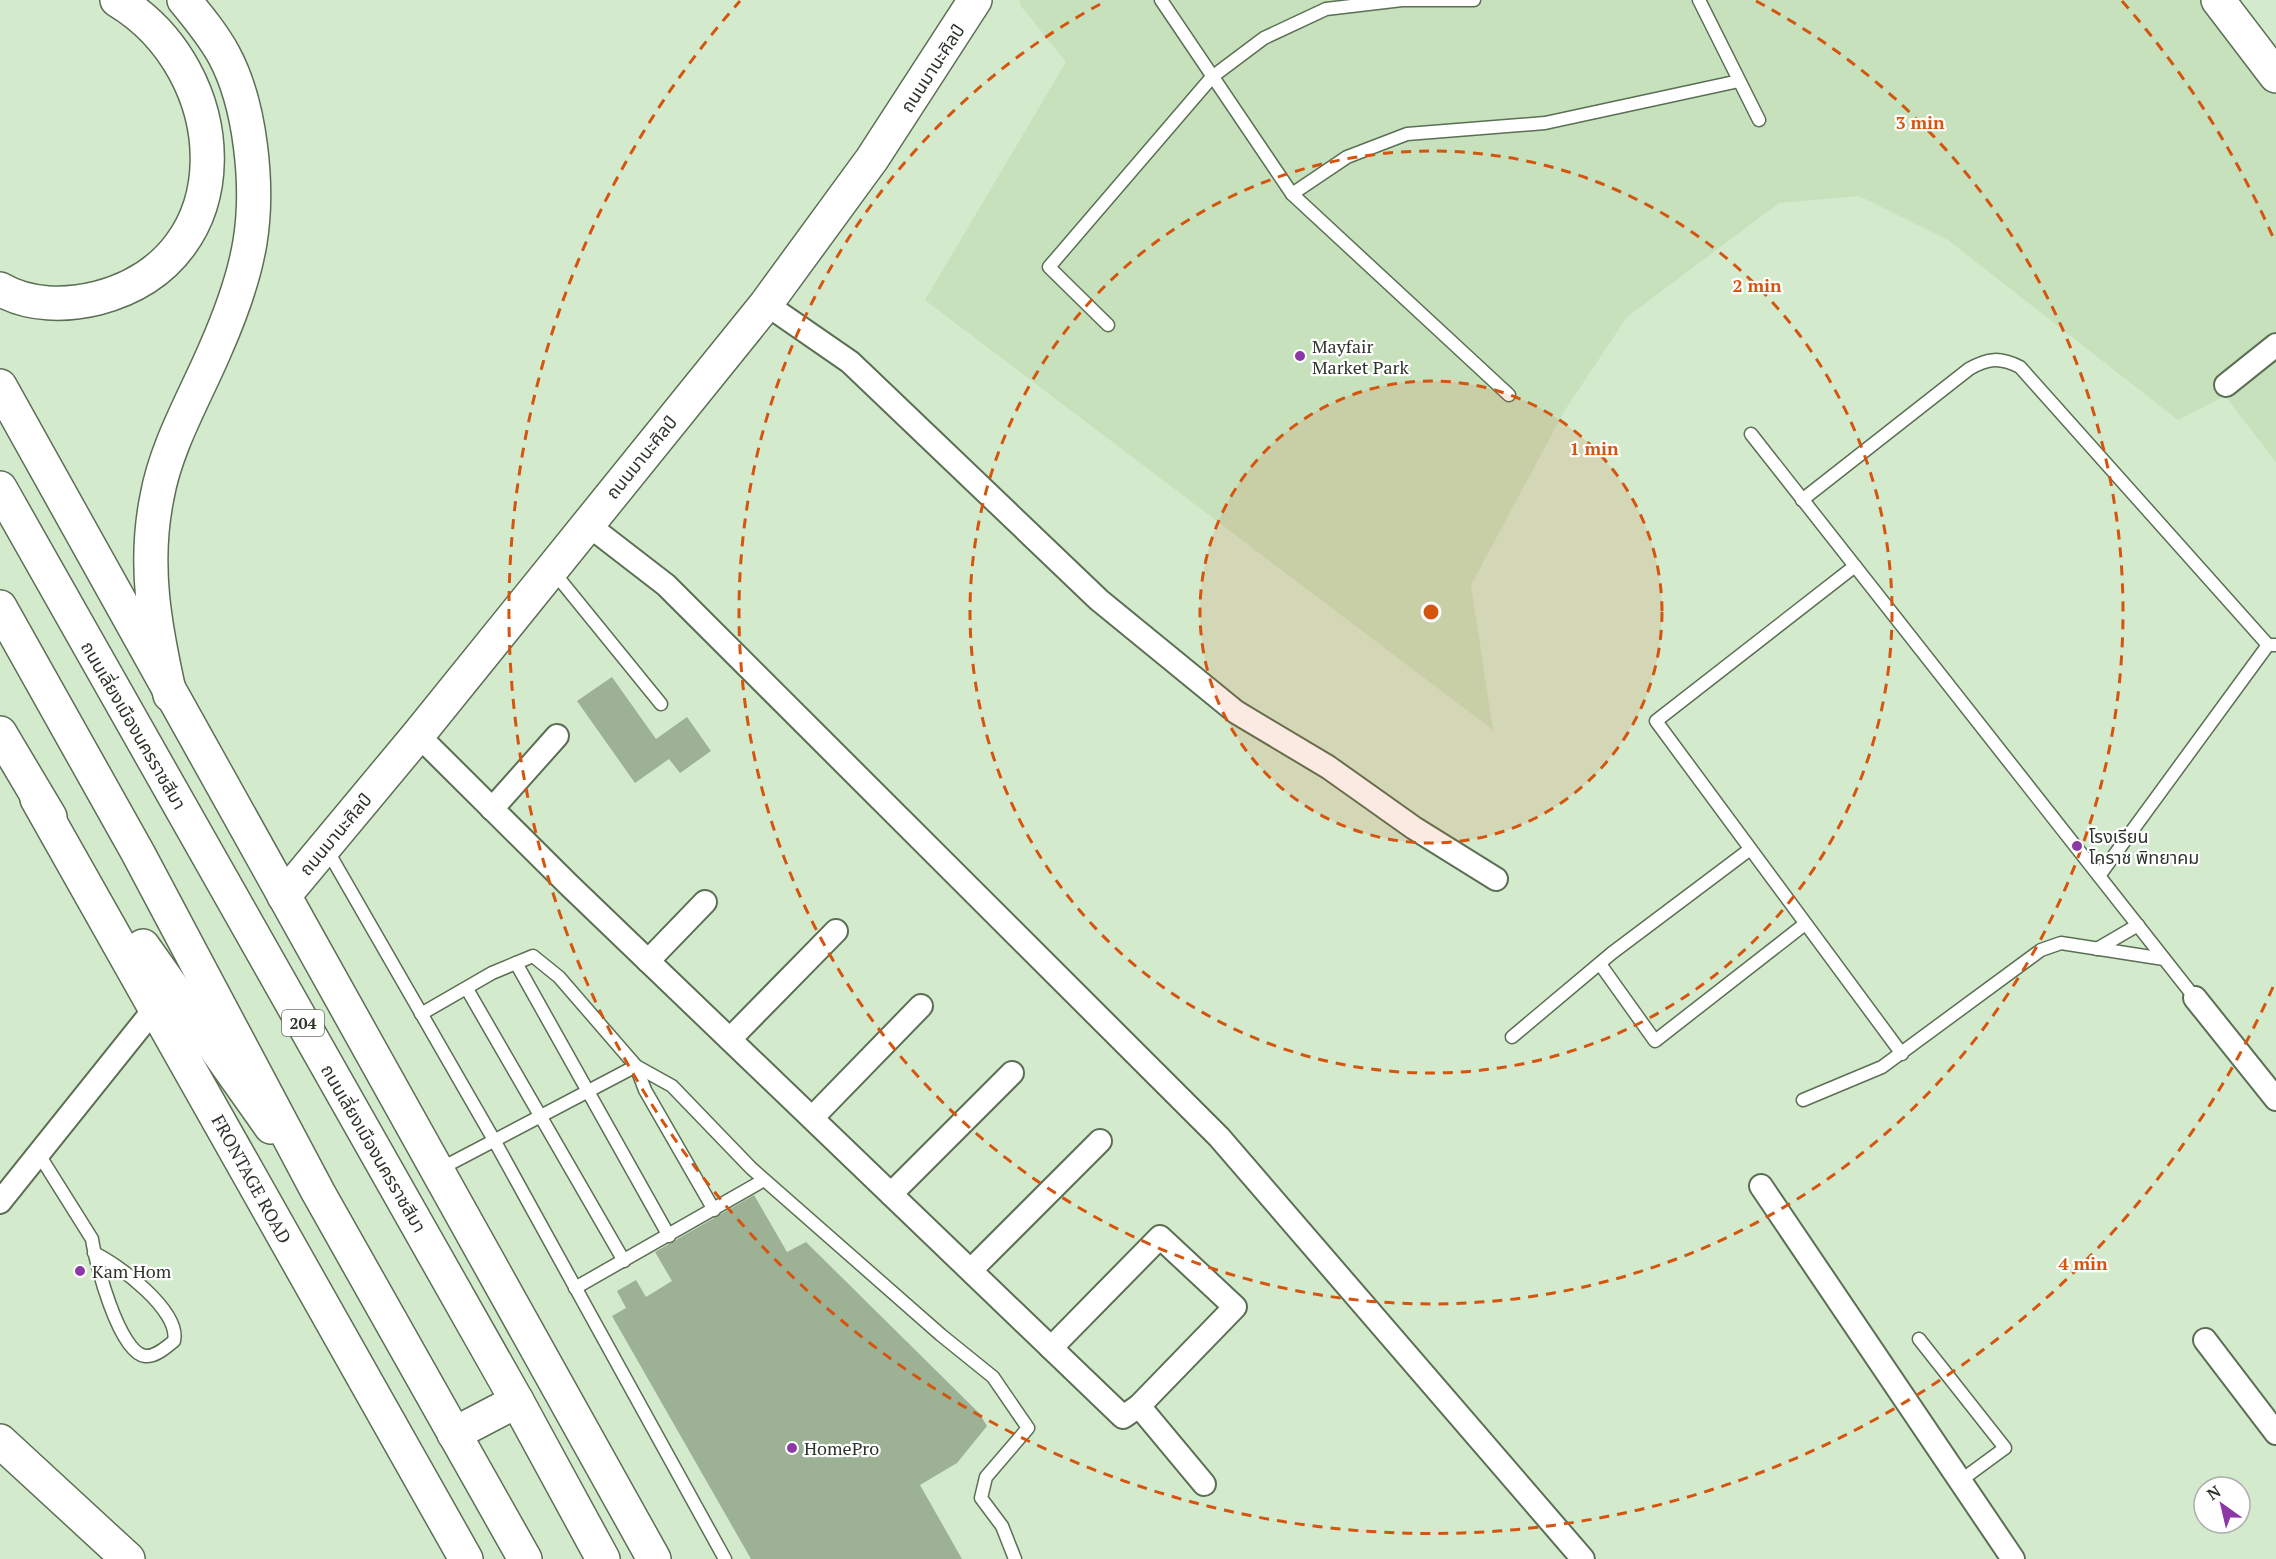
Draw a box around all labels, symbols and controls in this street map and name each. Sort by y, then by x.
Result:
street label: ถนนมานะศิลป์ [894,19,970,117]
text: 3 min [1895,110,1945,134]
text: 2 min [1732,273,1782,297]
place label: Mayfair Market Park [1312,334,1409,379]
marker: Mayfair Market Park [1293,349,1307,363]
street label: ถนนมานะศิลป์ [600,410,682,504]
text: 1 min [1569,436,1619,460]
centre of rings [1421,602,1441,622]
street label: ถนนเลี่ยงเมืองนครราชสีมา [76,636,192,814]
street label: ถนนมานะศิลป์ [293,788,377,880]
place label: โรงเรียน โคราช พิทยาคม [2089,824,2199,869]
marker: โรงเรียน โคราช พิทยาคม [2070,839,2084,853]
road number: 204 [282,1010,324,1036]
street label: ถนนเลี่ยงเมืองนครราชสีมา [316,1059,432,1237]
street label: FRONTAGE ROAD [207,1110,297,1248]
text: 4 min [2058,1251,2108,1275]
place label: Kam Hom [92,1259,172,1283]
marker: Kam Hom [73,1264,87,1278]
place label: HomePro [804,1436,879,1460]
marker: HomePro [785,1441,799,1455]
north arrow [2192,1475,2252,1535]
text: N [2202,1480,2225,1505]

